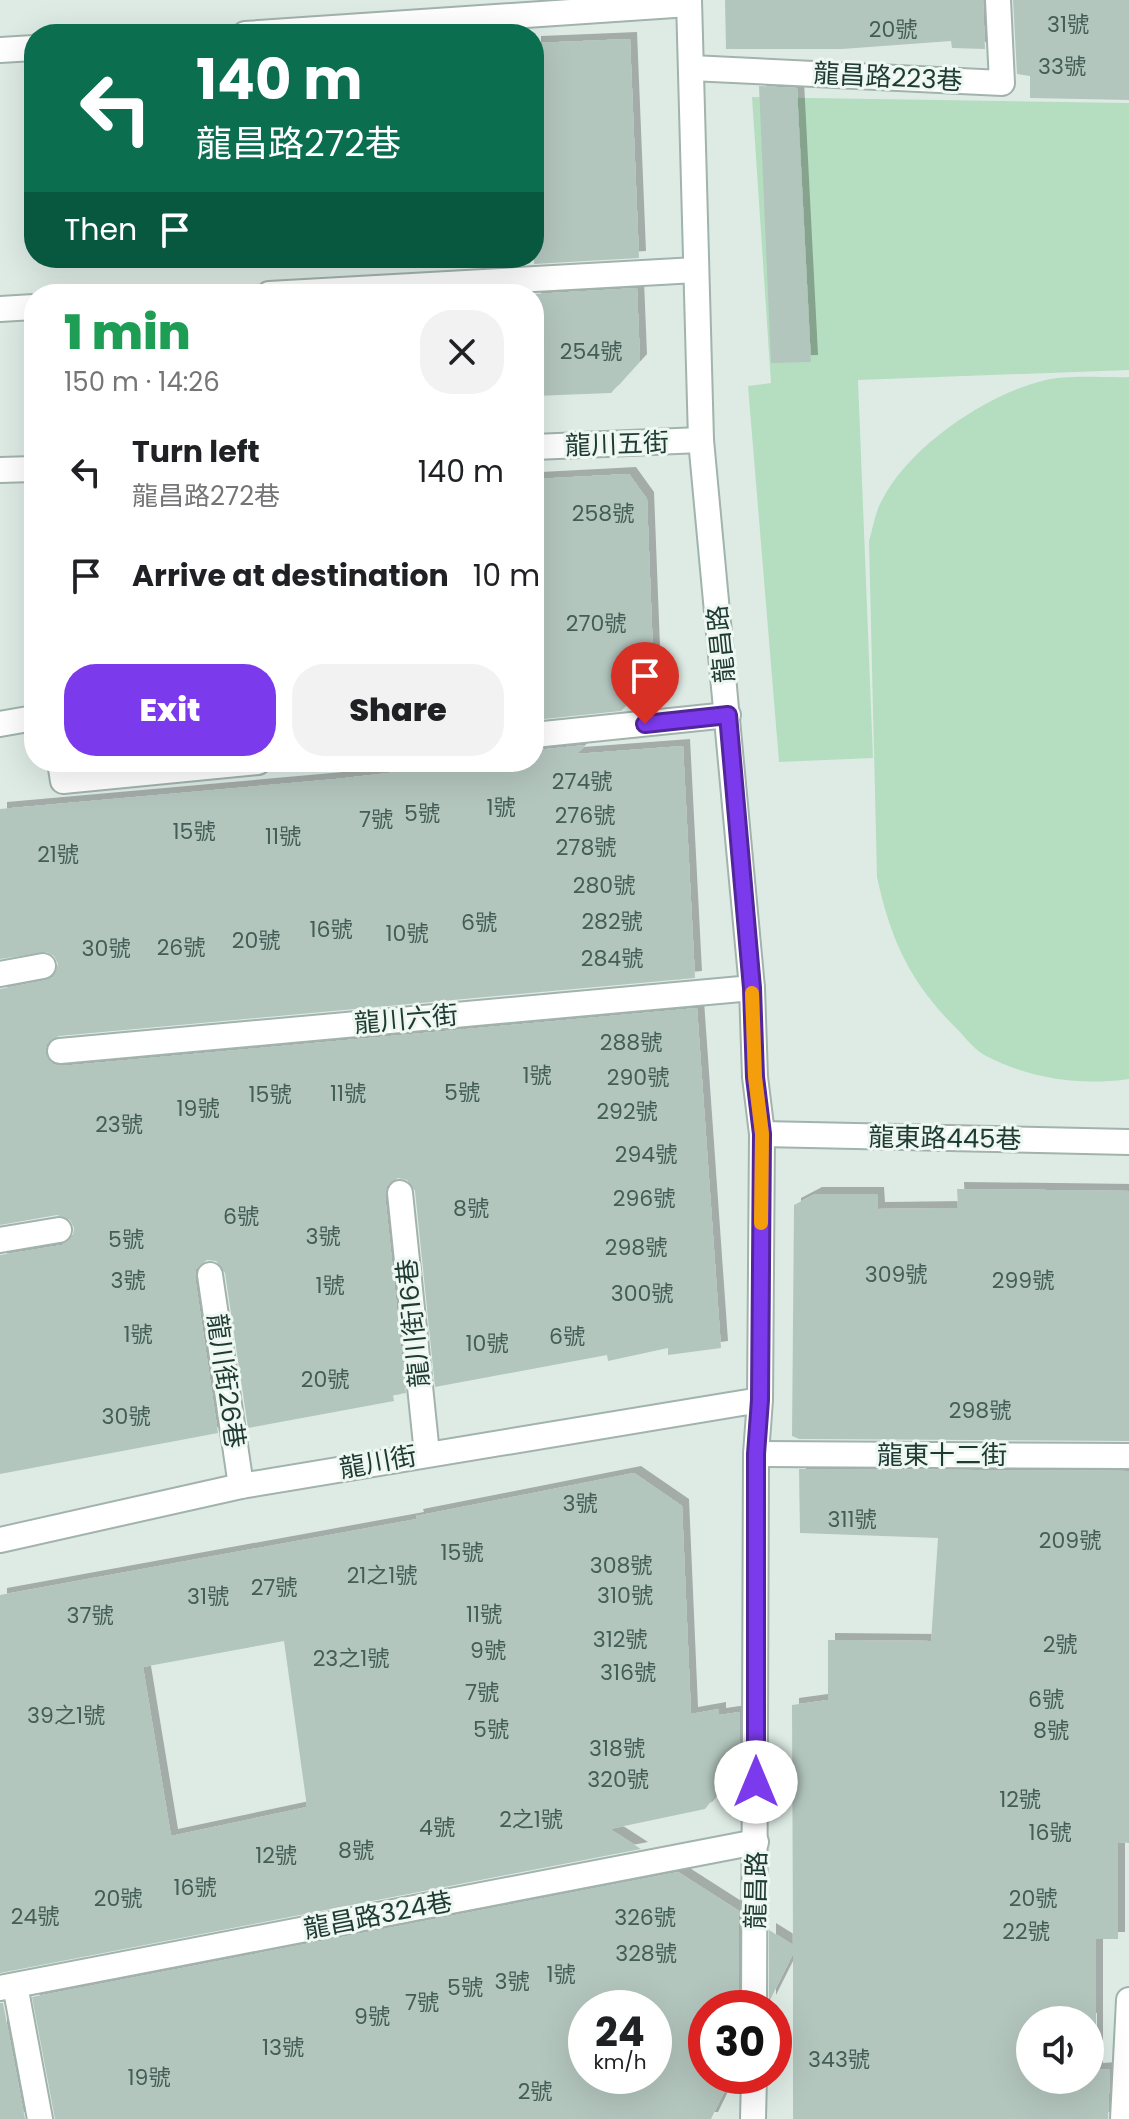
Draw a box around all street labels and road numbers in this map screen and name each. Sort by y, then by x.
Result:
street label: 龍昌路223巷 [813,55,963,99]
street label: 龍川五街 [564,424,670,464]
street label: 龍昌路 [699,603,743,685]
street label: 龍川六街 [353,997,459,1041]
street label: 龍東路445巷 [868,1119,1022,1157]
street label: 龍川街16巷 [388,1257,438,1389]
street label: 龍川街26巷 [199,1311,253,1451]
street label: 龍川街 [336,1437,420,1487]
street label: 龍東十二街 [877,1437,1007,1473]
street label: 龍昌路 [737,1851,775,1929]
street label: 龍昌路324巷 [301,1883,455,1947]

